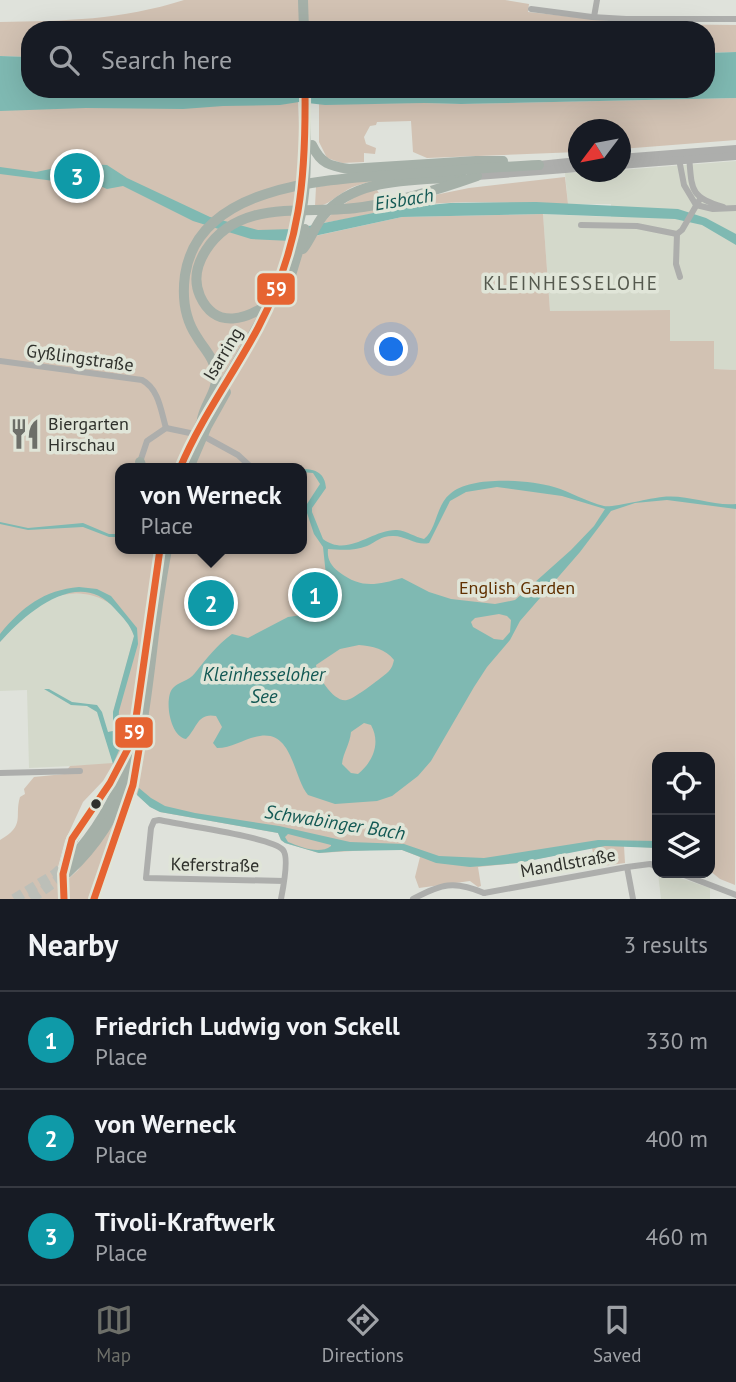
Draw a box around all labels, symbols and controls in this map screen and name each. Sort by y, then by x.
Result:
search box [21,21,715,98]
icon: search [45,41,83,79]
text: Search here [101,43,232,76]
north arrow [568,119,631,182]
pin: 3 [54,150,100,202]
water label: Eisbach [373,183,435,215]
district label: KLEINHESSELOHE [483,271,659,295]
line badge: 59 [256,272,296,306]
text: 59 [265,277,287,301]
street label: Isarring [198,323,247,385]
your location [374,332,408,366]
street label: Gyßlingstraße [25,339,135,376]
place label: Biergarten Hirschau [48,412,129,456]
restaurant icon: Biergarten Hirschau [8,417,42,451]
popup [115,463,307,554]
text: von Werneck [141,478,281,511]
text: Place [141,511,193,540]
pin: 1 [292,569,338,621]
park label: English Garden [459,576,575,599]
pin: 2 [188,577,234,629]
water label: Kleinhesseloher See [203,662,327,708]
line badge: 59 [114,716,154,749]
text: 59 [123,720,145,744]
map controls [652,752,715,878]
button: locate [652,752,715,815]
unlabelled marker [89,797,103,811]
water label: Schwabinger Bach [263,799,407,845]
button: layers [652,815,715,878]
street label: Mandlstraße [518,843,617,882]
street label: Keferstraße [171,852,260,877]
text: Nearby [28,925,118,964]
text: 3 results [624,930,708,959]
text: Friedrich Ludwig von Sckell [95,1009,400,1042]
text: 1 [44,1026,58,1055]
text: 330 m [646,1026,708,1055]
text: Place [95,1042,148,1071]
text: von Werneck [95,1107,236,1140]
text: 2 [44,1124,58,1153]
text: 400 m [646,1124,708,1153]
text: Place [95,1140,148,1169]
text: Tivoli-Kraftwerk [95,1205,275,1238]
text: 3 [44,1222,58,1251]
text: 460 m [646,1222,708,1251]
text: Place [95,1238,148,1267]
tab: Map [95,1301,133,1367]
tab: Directions [322,1301,404,1367]
tab: Saved [593,1301,641,1367]

